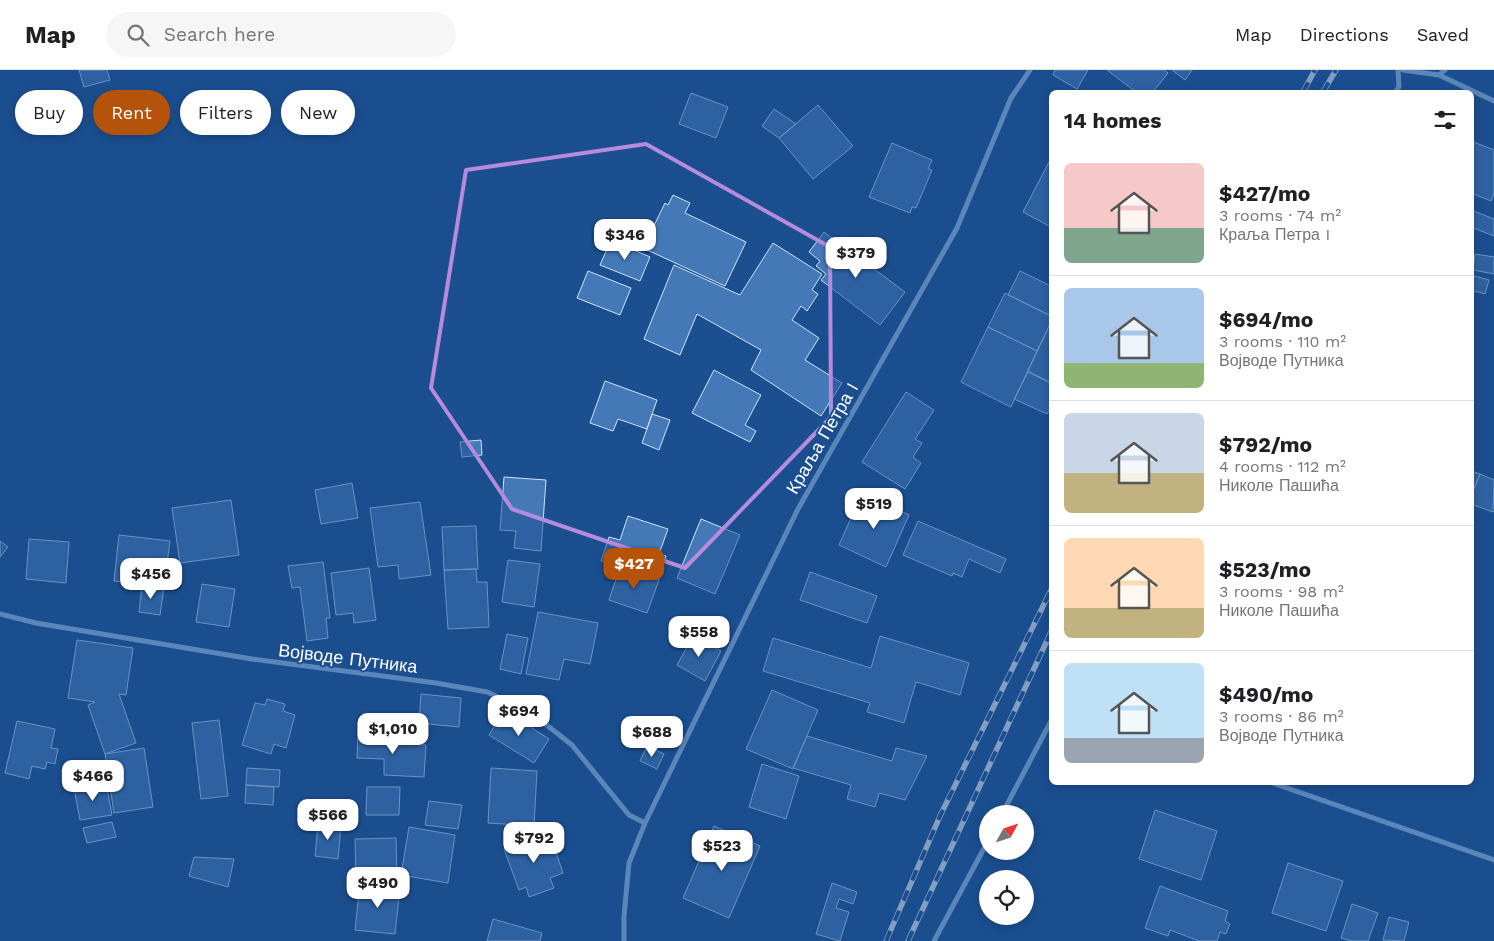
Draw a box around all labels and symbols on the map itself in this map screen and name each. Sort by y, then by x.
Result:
pin: $346 [595,218,655,261]
pin: $379 [826,236,886,279]
street label: Краља Петра I [782,379,862,497]
pin: $519 [844,488,904,530]
pin: $427 [604,548,664,590]
pin: $456 [121,558,181,600]
pin: $558 [669,616,729,658]
street label: Војводе Путника [277,639,420,677]
pin: $694 [489,694,549,737]
pin: $1,010 [352,712,434,755]
pin: $688 [622,716,682,758]
pin: $466 [63,760,123,802]
pin: $566 [298,798,358,841]
north arrow [979,805,1034,860]
pin: $792 [504,822,564,864]
pin: $523 [692,830,752,872]
pin: $490 [348,866,408,909]

